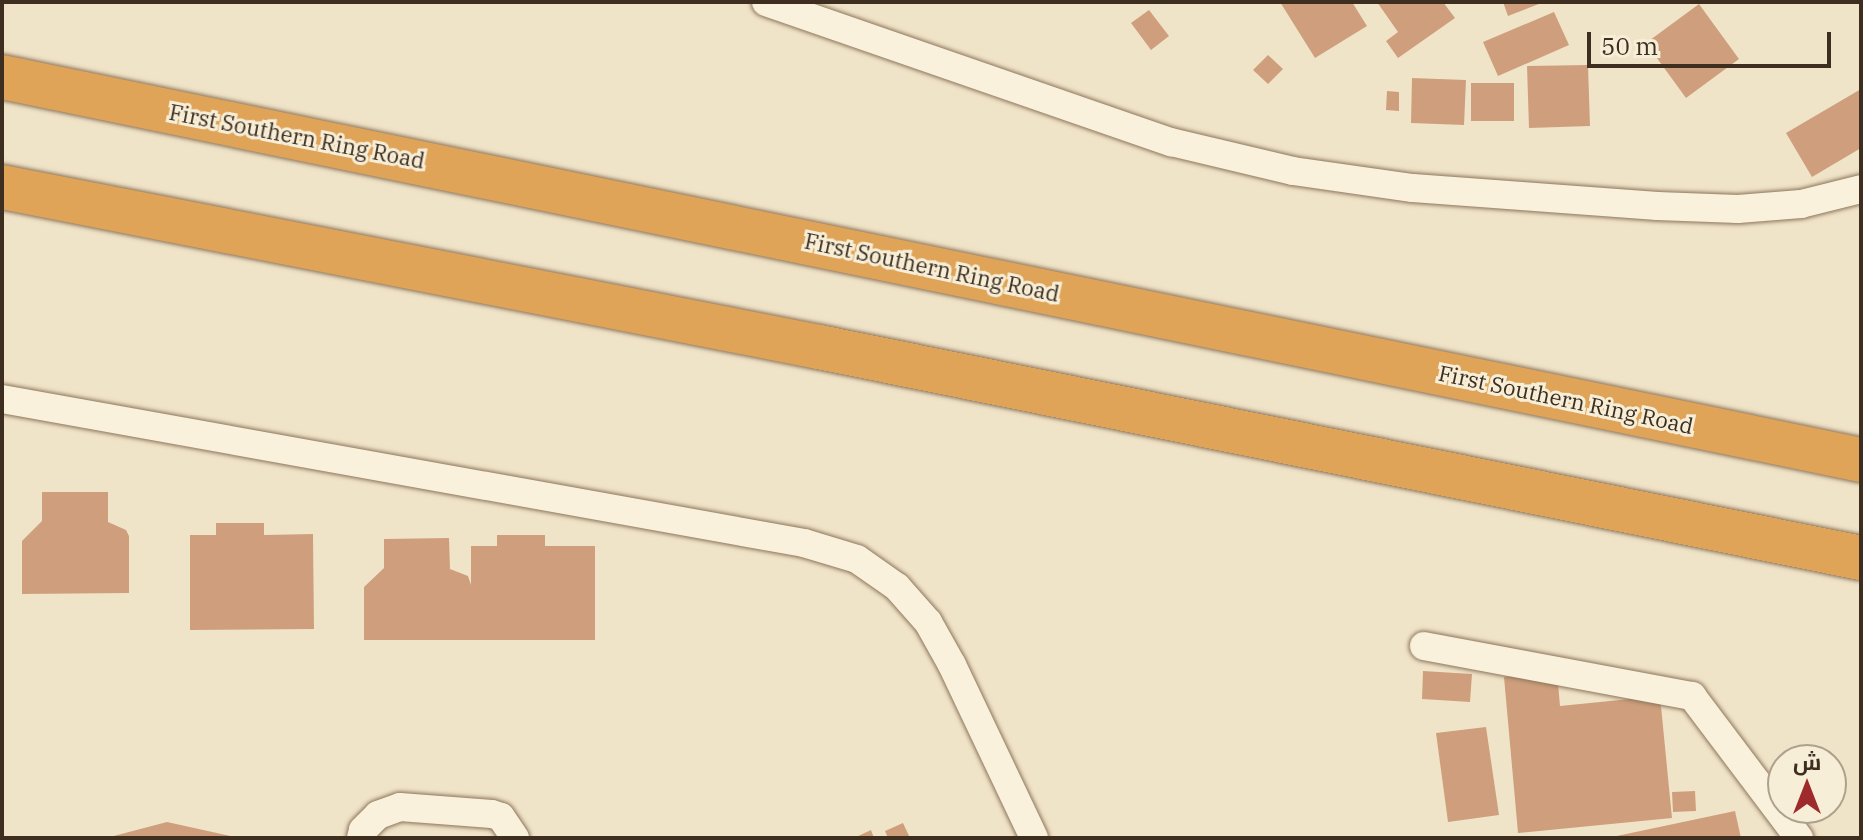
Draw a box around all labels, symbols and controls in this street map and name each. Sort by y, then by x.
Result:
scale bar [1591,16,1835,66]
text: 50 m [1601,30,1658,62]
street label: First Southern Ring Road [167,98,427,174]
street label: First Southern Ring Road [802,227,1062,307]
street label: First Southern Ring Road [1436,359,1696,439]
north arrow [1767,744,1847,824]
text: ش [1793,747,1821,776]

